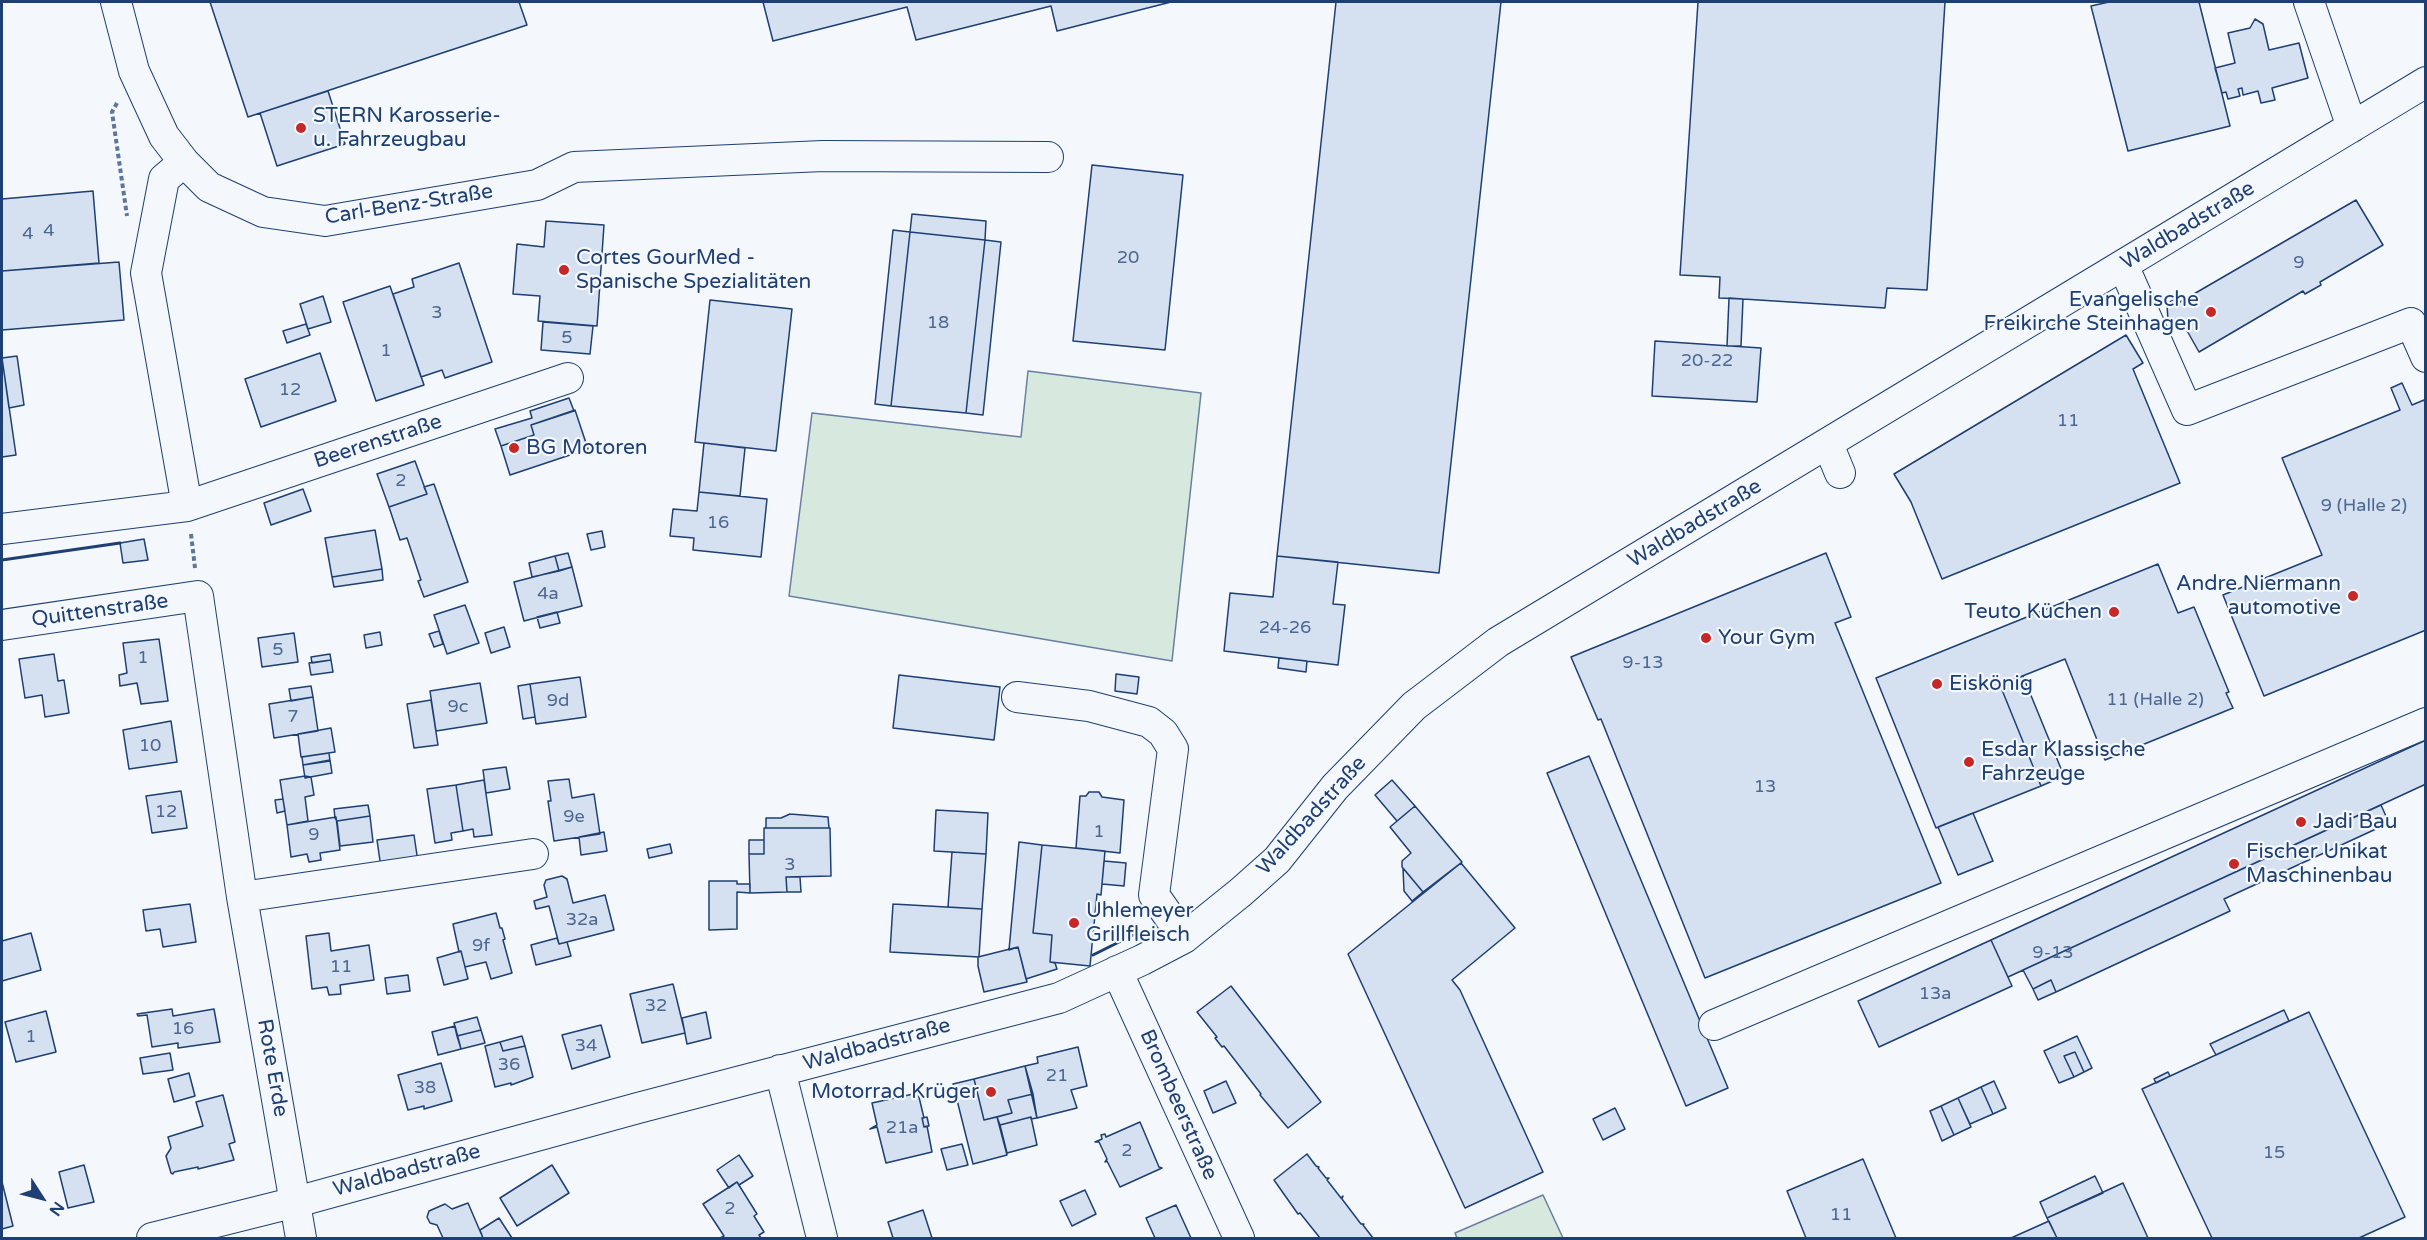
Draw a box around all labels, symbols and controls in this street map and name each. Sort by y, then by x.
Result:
place label: STERN Karosserie- u. Fahrzeugbau [313,103,501,153]
marker: STERN Karosserie- u. Fahrzeugbau [294,121,308,135]
street label: Waldbadstraße [2117,176,2259,276]
street label: Carl-Benz-Straße [323,179,495,231]
house number: 4 [43,220,55,242]
house number: 4 [22,223,34,245]
place label: Cortes GourMed - Spanische Spezialitäten [576,245,811,295]
house number: 20 [1117,247,1139,269]
house number: 9 [2293,252,2305,274]
marker: Cortes GourMed - Spanische Spezialitäten [557,263,571,277]
place label: Evangelische Freikirche Steinhagen [1983,287,2199,337]
house number: 3 [431,302,443,324]
marker: Evangelische Freikirche Steinhagen [2204,305,2218,319]
house number: 18 [927,312,949,334]
house number: 5 [561,327,573,349]
house number: 1 [380,340,392,362]
house number: 20-22 [1681,350,1733,372]
house number: 12 [279,379,301,401]
street label: Beerenstraße [311,409,445,475]
house number: 11 [2057,410,2079,432]
place label: BG Motoren [526,435,648,461]
marker: BG Motoren [507,441,521,455]
house number: 2 [395,470,407,492]
street label: Waldbadstraße [1624,474,1766,574]
house number: 9 (Halle 2) [2321,495,2407,517]
house number: 16 [707,512,729,534]
place label: Andre Niermann automotive [2176,571,2341,621]
house number: 4a [537,583,559,605]
street label: Quittenstraße [30,589,170,633]
marker: Andre Niermann automotive [2346,589,2360,603]
place label: Teuto Küchen [1964,599,2102,625]
marker: Teuto Küchen [2107,605,2121,619]
house number: 24-26 [1259,617,1311,639]
place label: Your Gym [1718,625,1815,651]
marker: Your Gym [1699,631,1713,645]
house number: 5 [272,639,284,661]
house number: 1 [137,647,149,669]
house number: 9-13 [1622,652,1664,674]
place label: Eiskönig [1949,671,2033,697]
marker: Eiskönig [1930,677,1944,691]
house number: 11 (Halle 2) [2106,689,2204,711]
house number: 9d [547,690,569,712]
house number: 9c [448,696,468,718]
house number: 7 [287,706,299,728]
house number: 10 [139,735,161,757]
place label: Esdar Klassische Fahrzeuge [1981,737,2145,787]
street label: Waldbadstraße [1252,751,1372,881]
marker: Esdar Klassische Fahrzeuge [1962,755,1976,769]
house number: 13 [1754,776,1776,798]
house number: 12 [155,801,177,823]
house number: 9e [563,806,585,828]
place label: Jadi Bau [2313,809,2398,835]
marker: Jadi Bau [2294,815,2308,829]
house number: 1 [1093,821,1105,843]
house number: 9 [308,824,320,846]
place label: Fischer Unikat Maschinenbau [2246,839,2393,889]
house number: 3 [784,854,796,876]
marker: Fischer Unikat Maschinenbau [2227,857,2241,871]
place label: Uhlemeyer Grillfleisch [1086,898,1194,948]
house number: 32a [566,909,598,931]
marker: Uhlemeyer Grillfleisch [1067,916,1081,930]
house number: 9f [472,935,490,957]
house number: 9-13 [2032,942,2074,964]
house number: 11 [330,956,352,978]
house number: 13a [1919,983,1951,1005]
house number: 32 [645,995,667,1017]
street label: Waldbadstraße [801,1013,953,1077]
street label: Rote Erde [251,1017,293,1119]
house number: 16 [172,1018,194,1040]
house number: 1 [25,1026,37,1048]
street label: Brombeerstraße [1134,1026,1222,1184]
house number: 34 [575,1035,597,1057]
house number: 36 [498,1054,520,1076]
house number: 21 [1046,1065,1068,1087]
house number: 38 [414,1077,436,1099]
place label: Motorrad Krüger [811,1079,979,1105]
marker: Motorrad Krüger [984,1085,998,1099]
house number: 21a [886,1117,918,1139]
street label: Waldbadstraße [331,1139,483,1203]
house number: 2 [1121,1140,1133,1162]
house number: 15 [2263,1142,2285,1164]
north arrow [12,1168,72,1228]
text: N [45,1197,68,1220]
house number: 2 [724,1198,736,1220]
house number: 11 [1830,1204,1852,1226]

